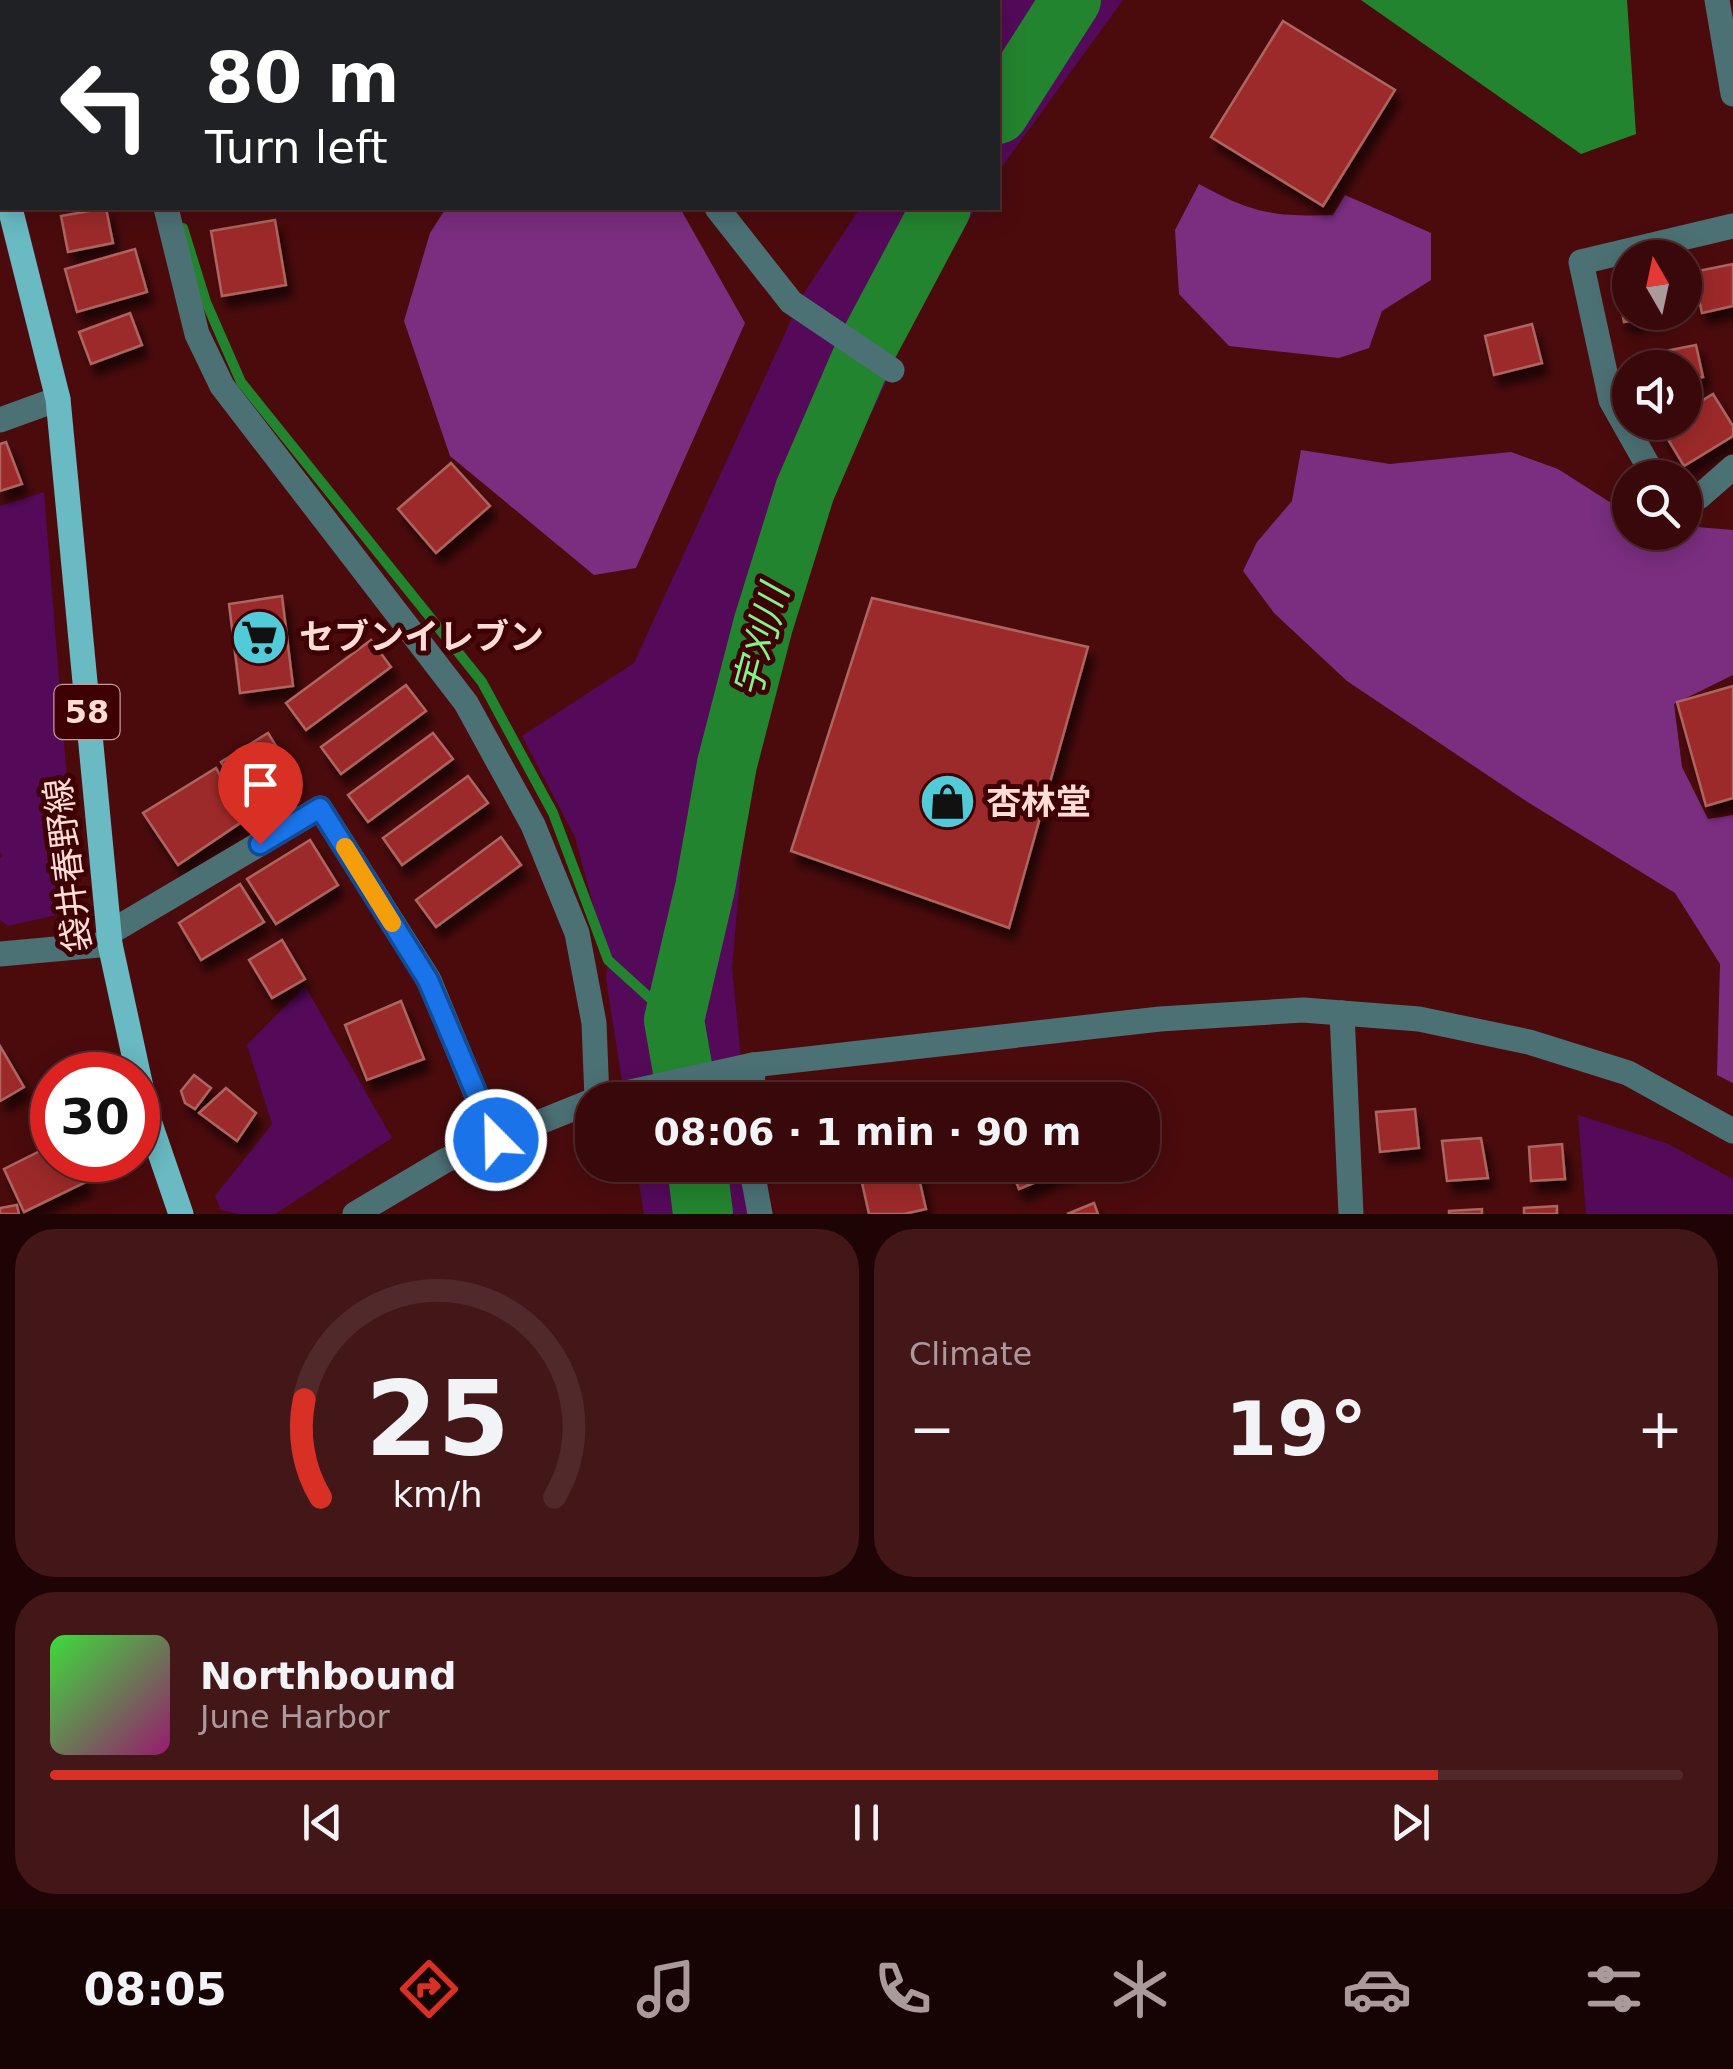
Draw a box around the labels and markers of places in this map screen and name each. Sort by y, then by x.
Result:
supermarket icon: セブンイレブン [230,607,290,667]
place label: セブンイレブン [299,617,544,657]
pin [218,742,303,845]
shop icon: 杏林堂 [917,772,977,832]
place label: 杏林堂 [986,782,1091,822]

